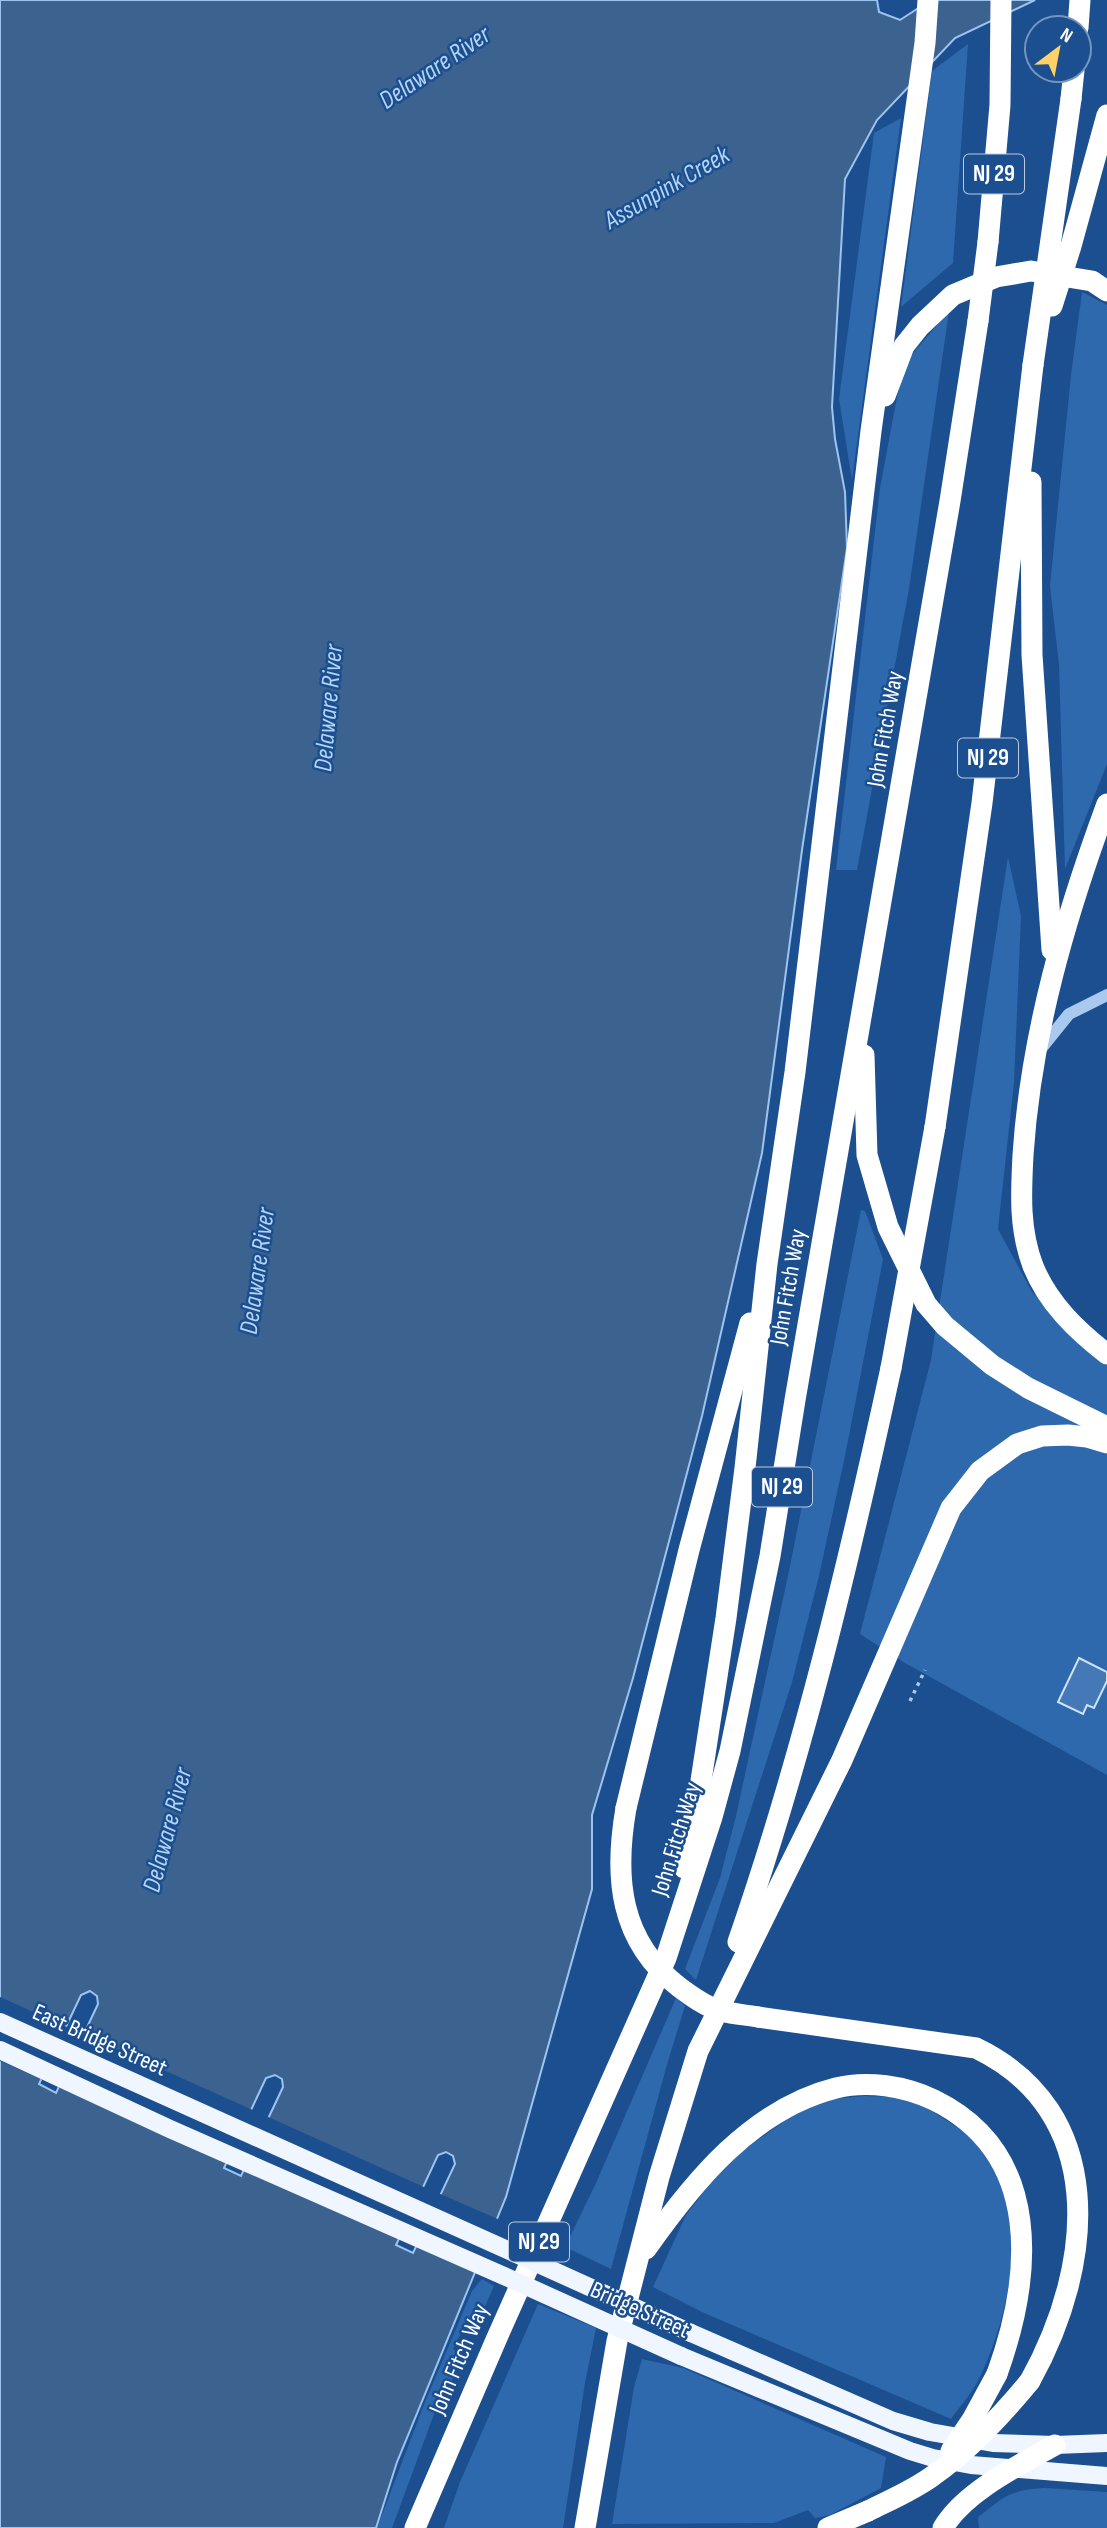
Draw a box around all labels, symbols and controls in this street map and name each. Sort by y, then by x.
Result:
north arrow [1023,14,1093,84]
water label: Delaware River [374,19,498,116]
text: N [1056,23,1077,48]
water label: Assunpink Creek [598,139,736,237]
road number: NJ 29 [964,154,1024,194]
water label: Delaware River [308,641,350,773]
street label: John Fitch Way [860,669,909,790]
road number: NJ 29 [958,738,1018,778]
water label: Delaware River [234,1204,282,1336]
street label: John Fitch Way [763,1227,812,1348]
road number: NJ 29 [752,1468,812,1506]
water label: Delaware River [137,1763,200,1896]
street label: John Fitch Way [645,1779,707,1900]
street label: East Bridge Street [28,1997,172,2083]
road number: NJ 29 [509,2222,569,2262]
street label: Bridge Street [586,2275,694,2345]
street label: John Fitch Way [422,2299,495,2420]

